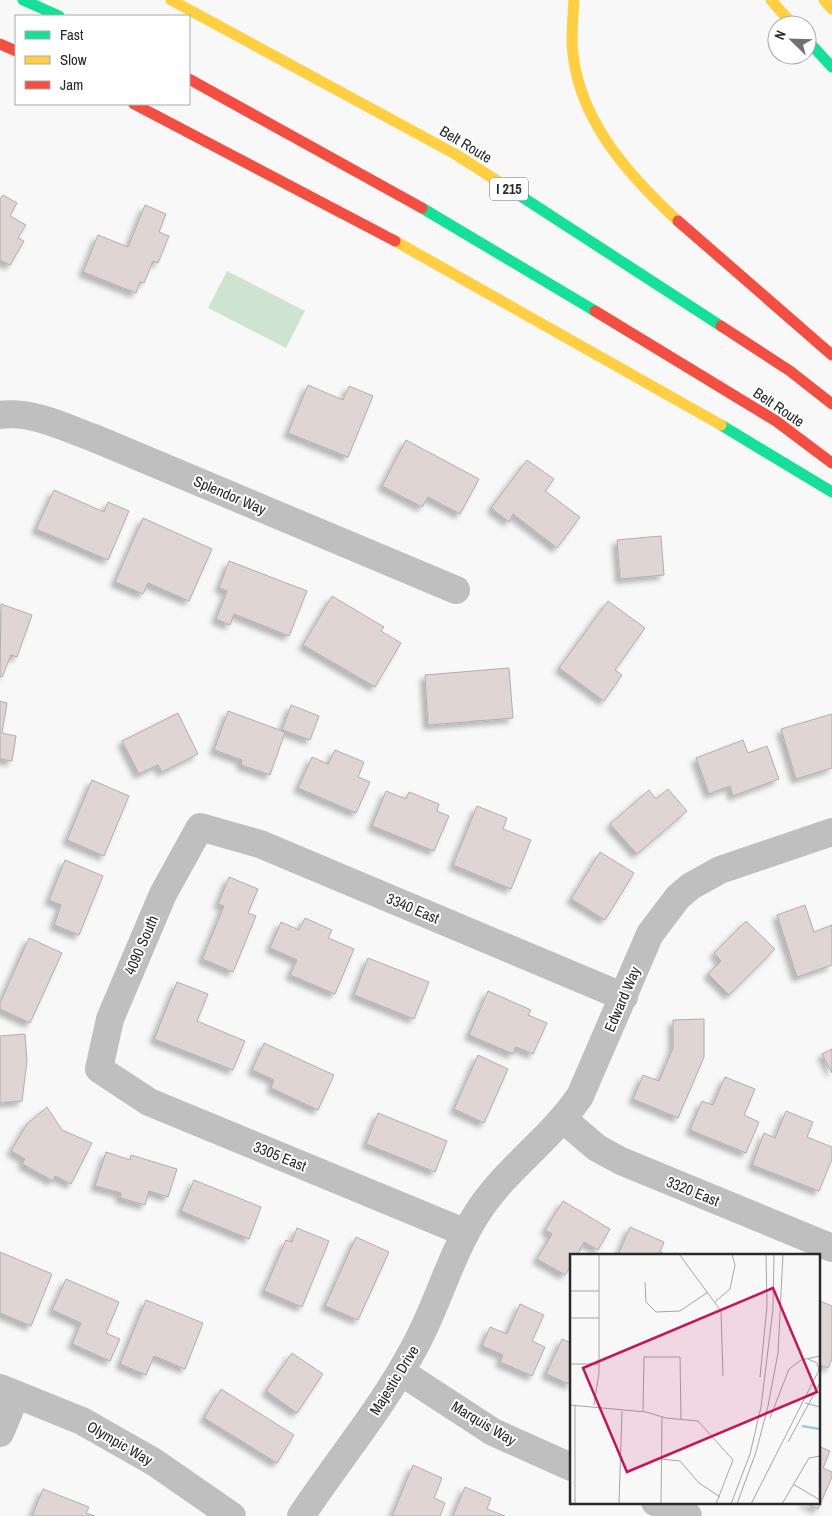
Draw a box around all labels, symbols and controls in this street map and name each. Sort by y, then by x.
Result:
legend [15,15,190,105]
north arrow [767,15,817,65]
text: Fast [60,24,84,45]
text: N [770,28,790,42]
text: Slow [60,49,87,70]
text: Jam [60,74,83,95]
street label: Belt Route [436,120,496,168]
road number: I 215 [490,178,528,200]
street label: Belt Route [749,382,809,432]
street label: Splendor Way [191,470,270,520]
street label: 3340 East [383,888,443,929]
street label: 4090 South [119,912,163,978]
street label: Edward Way [599,962,646,1035]
street label: 3305 East [250,1136,310,1176]
street label: 3320 East [663,1171,723,1211]
inset map [570,1254,820,1504]
street label: Majestic Drive [364,1341,424,1419]
street label: Marquis Way [448,1395,521,1451]
street label: Olympic Way [83,1416,157,1471]

